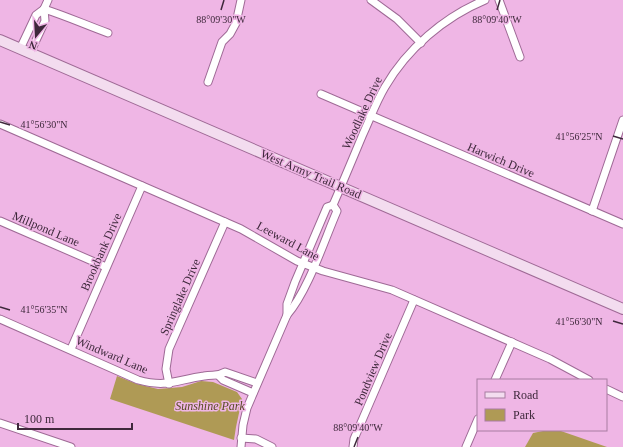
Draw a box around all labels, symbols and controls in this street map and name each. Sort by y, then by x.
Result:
text: 88°09'30"W [196,14,246,25]
text: 88°09'40"W [472,14,522,25]
north arrow [16,16,56,56]
text: N [27,39,39,52]
street label: Woodlake Drive [339,74,385,152]
text: 41°56'30"N [20,119,68,130]
text: 41°56'25"N [555,131,603,142]
street label: Harwich Drive [465,140,537,180]
street label: West Army Trail Road [259,146,363,202]
street label: Millpond Lane [10,209,82,249]
street label: Brookbank Drive [78,211,124,293]
street label: Leeward Lane [254,219,322,263]
street label: Springlake Drive [157,257,203,337]
text: 41°56'35"N [20,304,68,315]
text: 41°56'30"N [555,316,603,327]
street label: Pondview Drive [351,330,395,408]
street label: Windward Lane [74,333,150,377]
legend [477,379,607,431]
text: Road [513,388,538,402]
park label: Sunshine Park [175,399,246,413]
scale bar [18,405,132,431]
text: Park [513,408,535,422]
text: 100 m [24,412,55,426]
text: 88°09'40"W [333,422,383,433]

